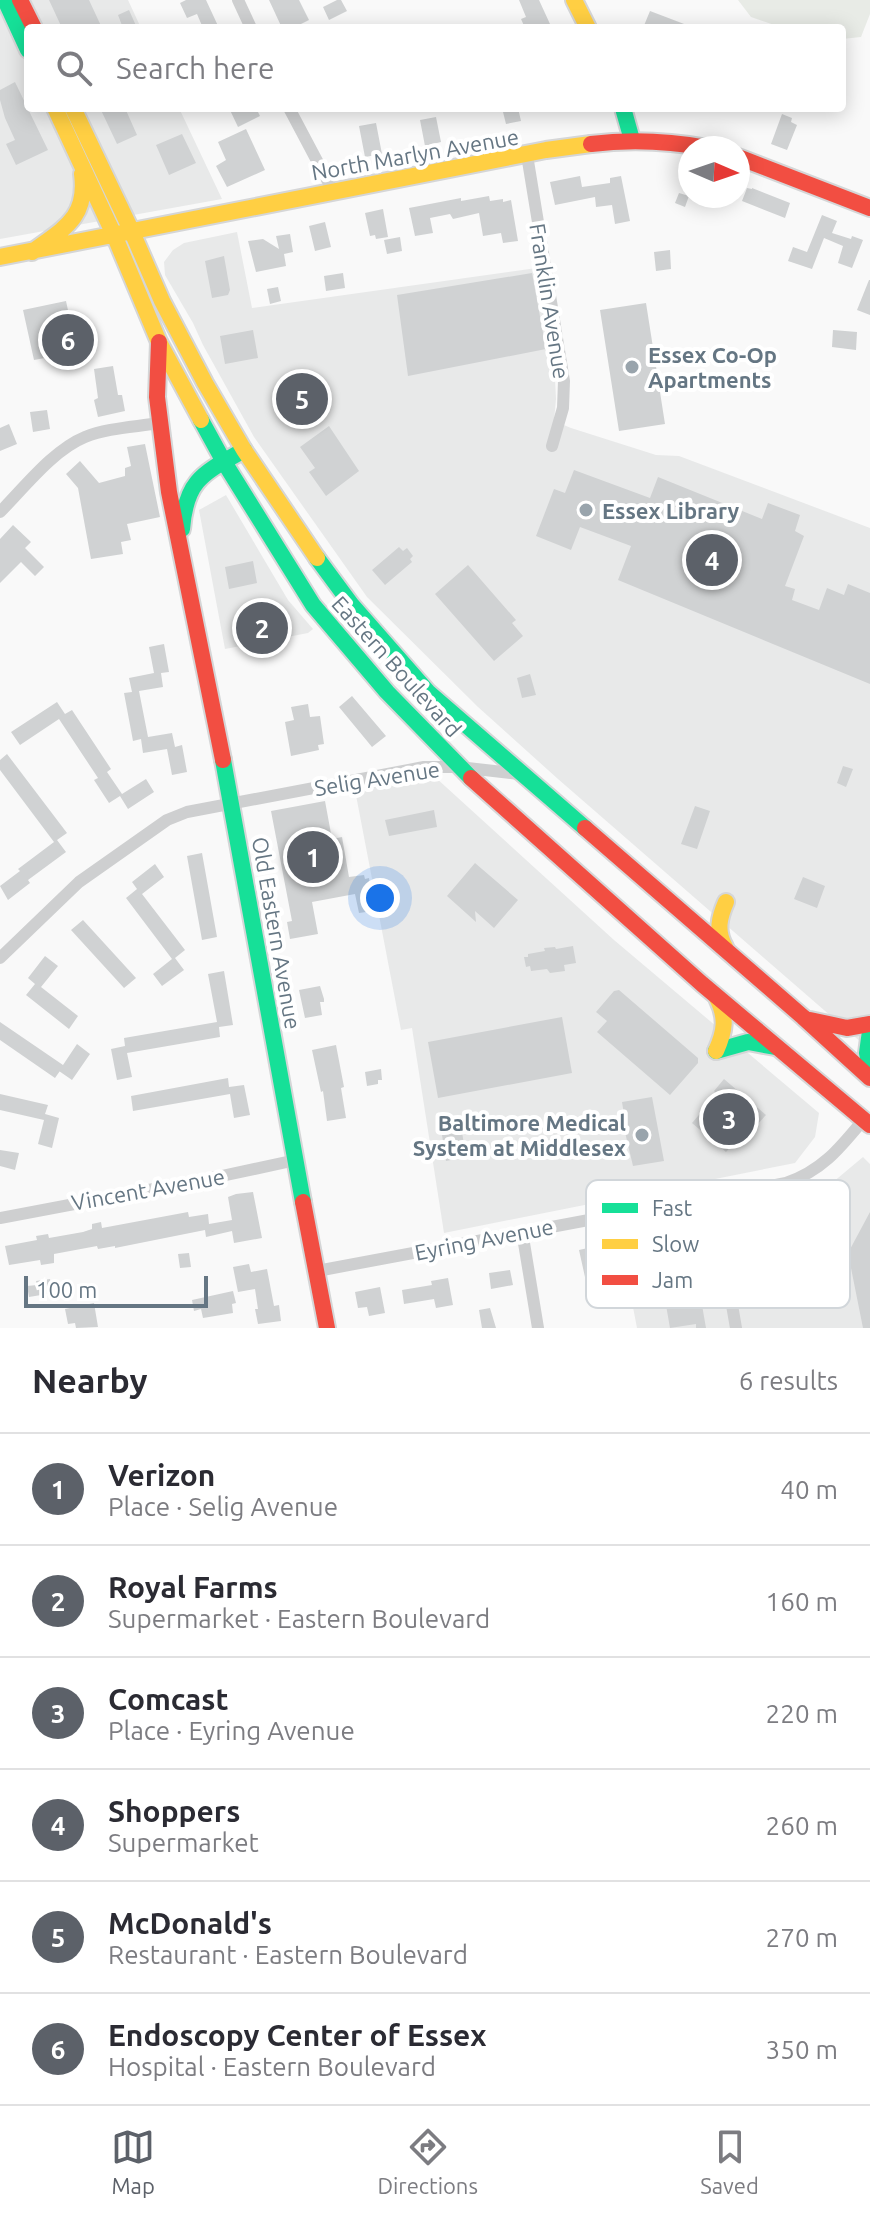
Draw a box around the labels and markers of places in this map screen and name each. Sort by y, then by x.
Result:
pin: 6 [42,310,94,370]
place label: Essex Co-Op Apartments [648,342,777,392]
marker: Essex Co-Op Apartments [623,358,641,376]
pin: 5 [276,369,328,429]
place label: Essex Library [602,498,740,523]
marker: Essex Library [577,501,595,519]
pin: 4 [686,530,738,590]
pin: 2 [236,598,288,658]
pin: 1 [287,827,339,887]
pin: 3 [703,1089,755,1149]
place label: Baltimore Medical System at Middlesex [413,1110,626,1160]
marker: Baltimore Medical System at Middlesex [633,1126,651,1144]

